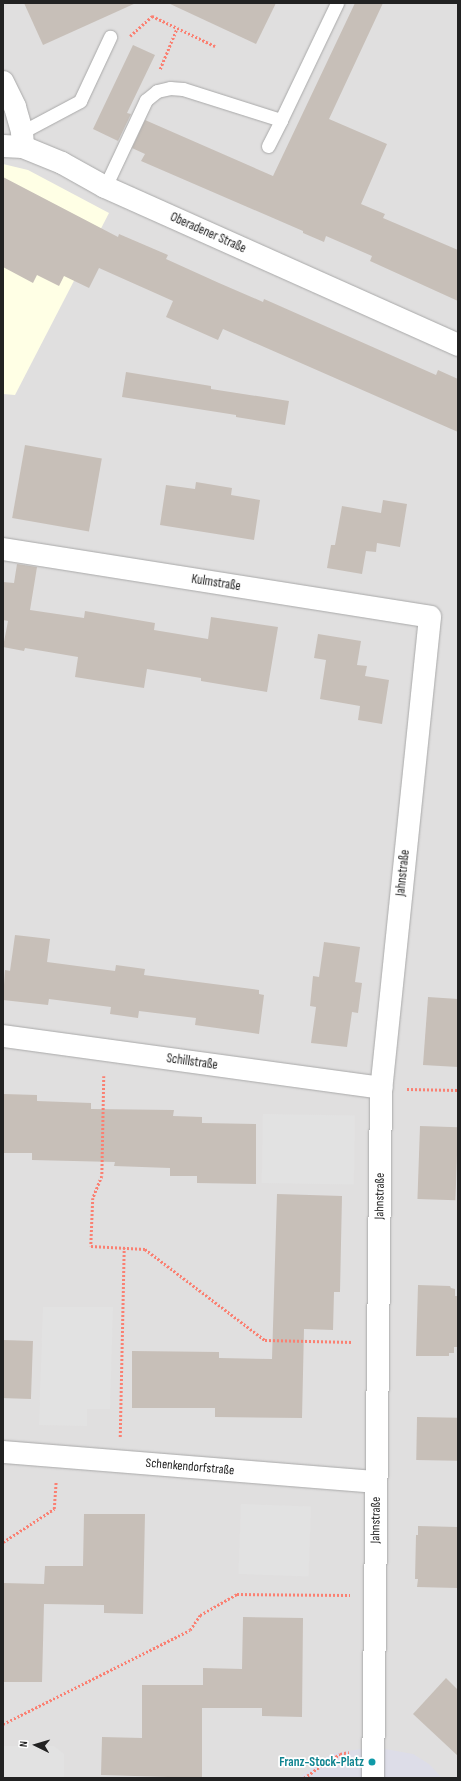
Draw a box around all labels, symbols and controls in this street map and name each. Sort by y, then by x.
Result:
street label: Oberadener Straße [168,209,248,257]
street label: Kulmstraße [190,571,242,595]
street label: Jahnstraße [393,849,413,897]
street label: Schillstraße [165,1051,219,1073]
street label: Jahnstraße [372,1173,388,1219]
street label: Schenkendorfstraße [145,1455,235,1479]
street label: Jahnstraße [368,1497,384,1543]
north arrow [16,1725,56,1765]
text: N [17,1740,30,1747]
place label: Franz-Stock-Platz [279,1754,364,1770]
marker: Franz-Stock-Platz [367,1757,377,1767]

